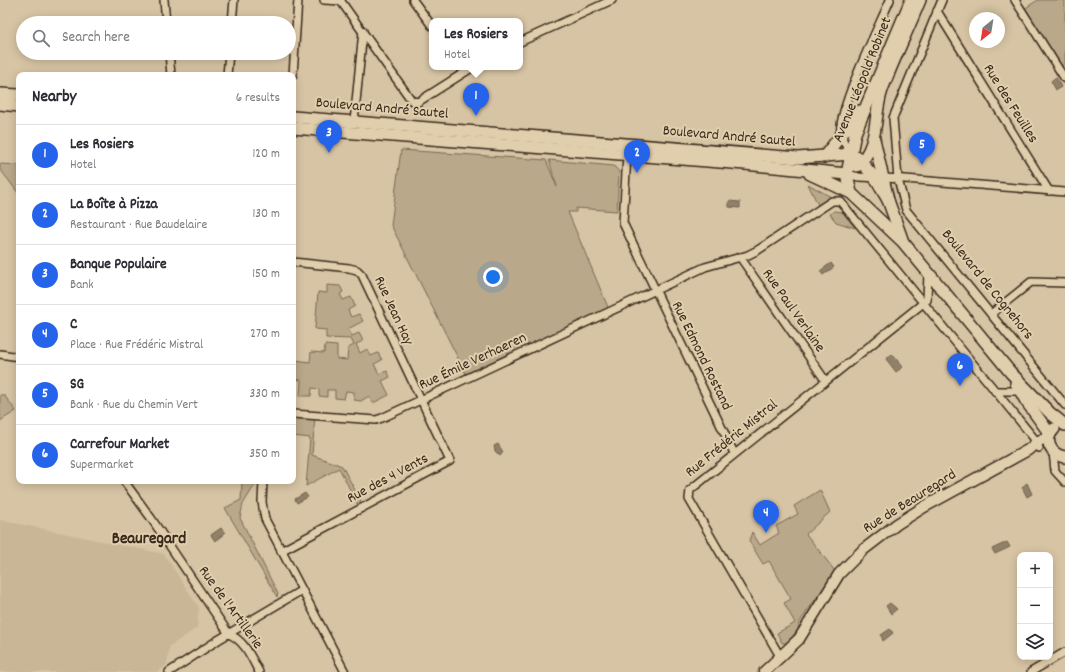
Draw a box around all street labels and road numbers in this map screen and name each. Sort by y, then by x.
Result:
street label: Avenue Léopold Robinet [828,13,898,146]
street label: Rue des Feuilles [977,60,1043,148]
street label: Boulevard André Sautel [315,92,450,126]
street label: Boulevard André Sautel [662,120,797,154]
street label: Boulevard de Cognehors [936,225,1038,345]
street label: Rue Paul Verlaine [756,265,830,358]
street label: Rue Jean Hay [367,273,419,350]
street label: Rue Edmond Rostand [665,298,737,414]
street label: Rue Émile Verhaeren [416,327,530,397]
street label: Rue Frédéric Mistral [681,395,783,483]
street label: Rue des 4 Vents [343,448,433,510]
street label: Rue de Beauregard [859,464,961,540]
street label: Rue de l'Artillerie [192,562,268,654]

